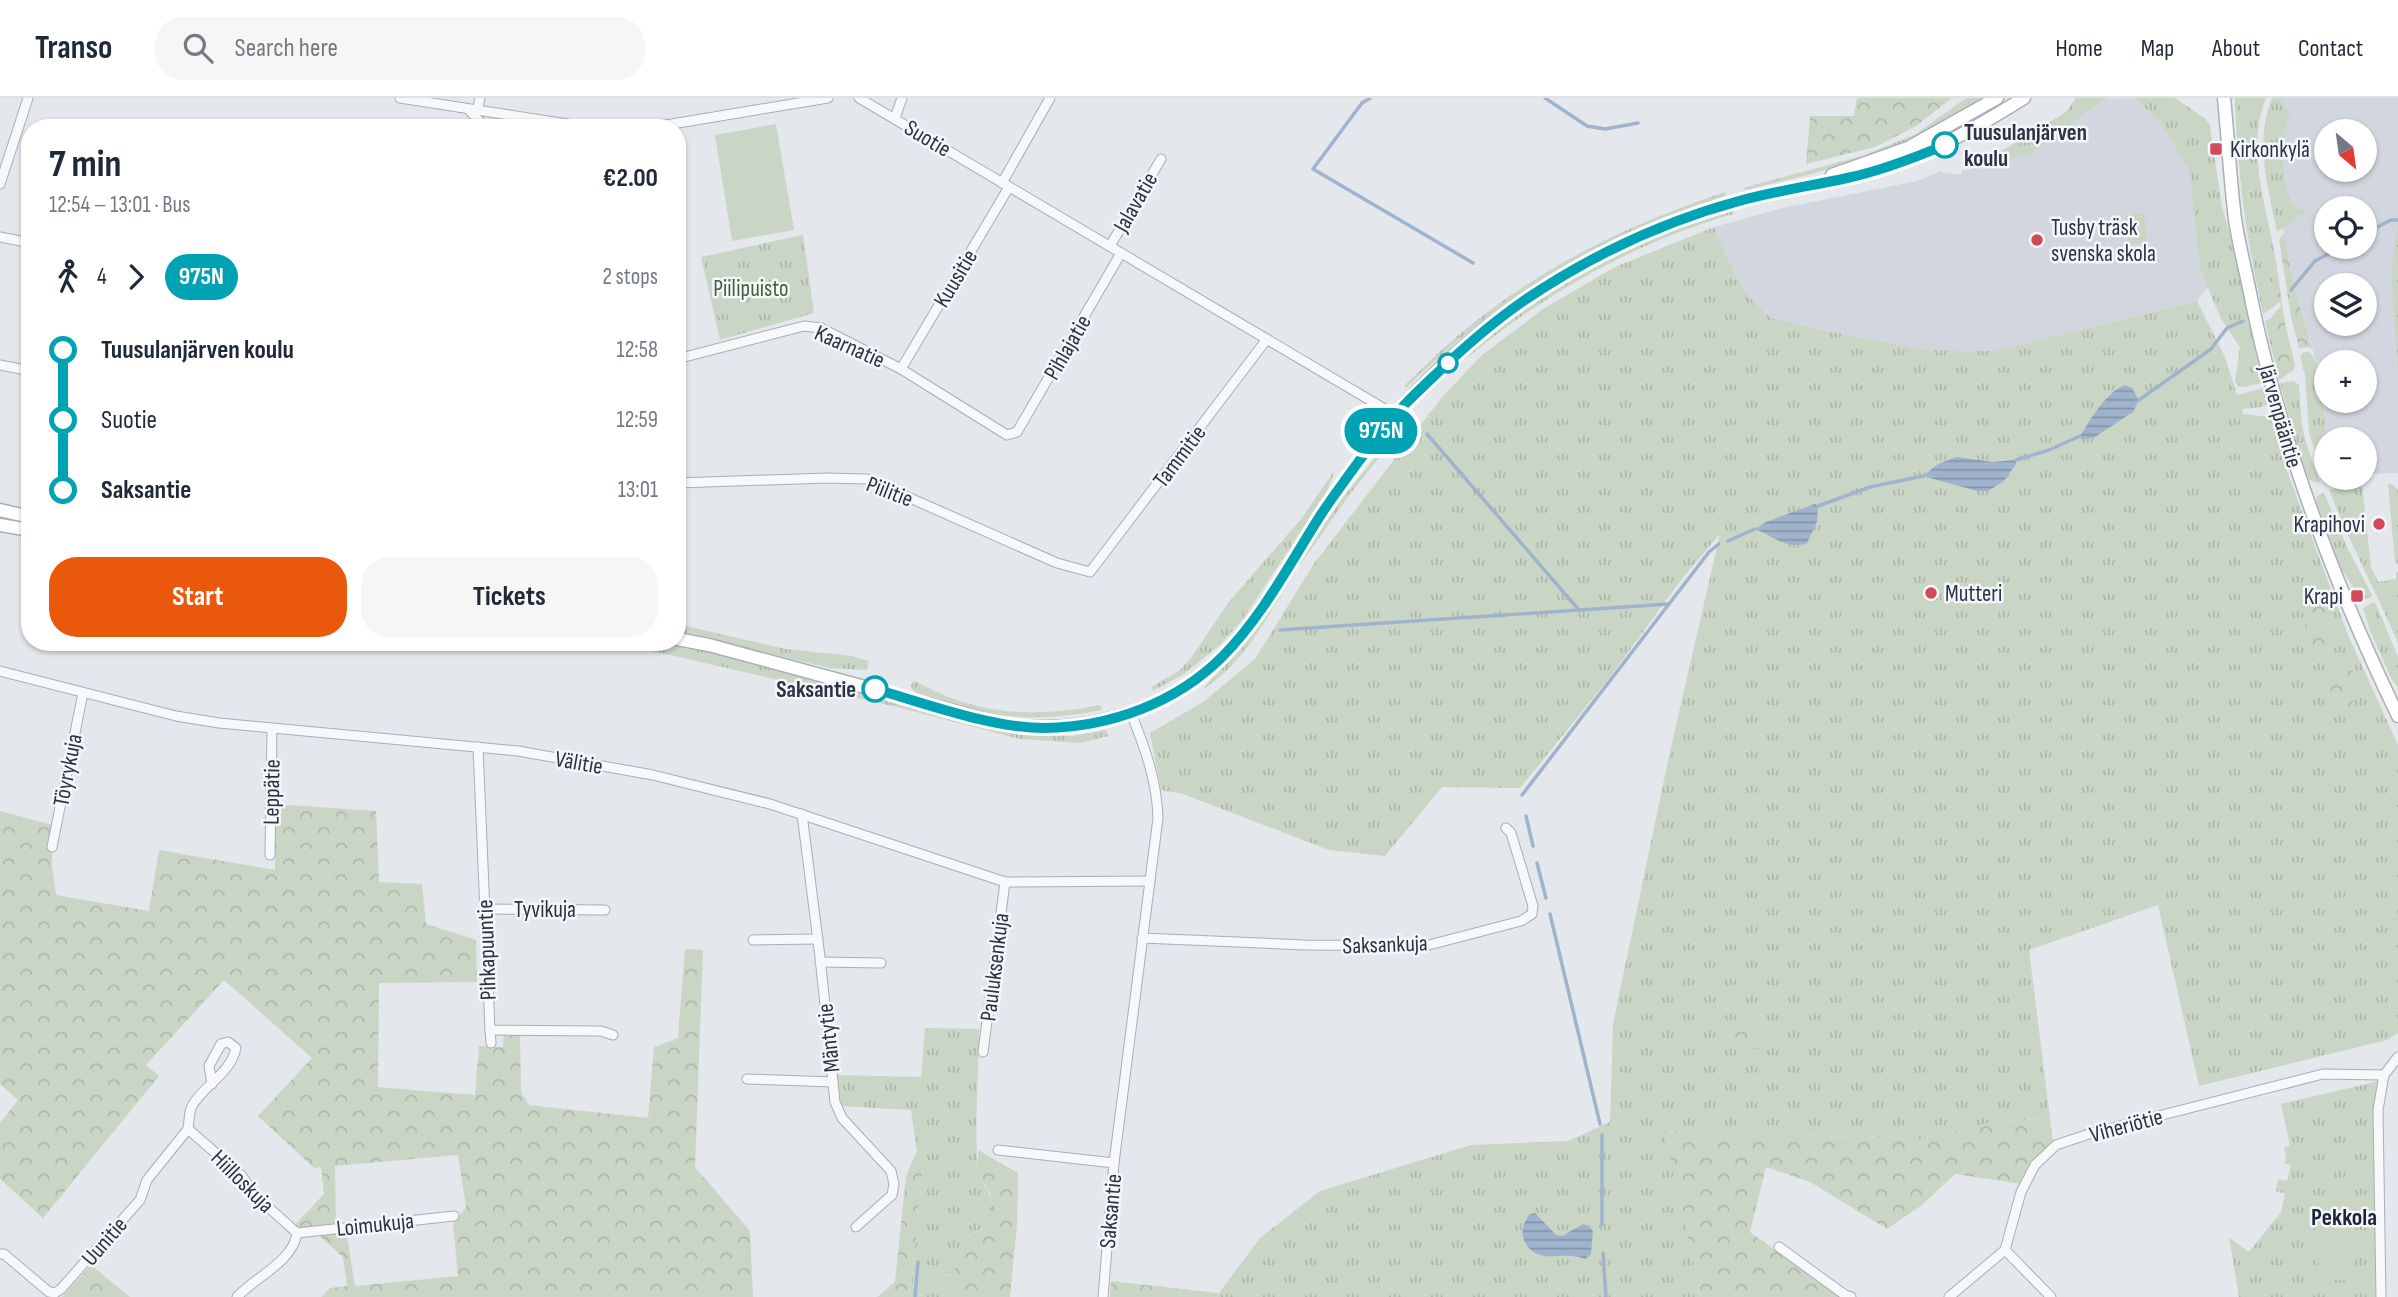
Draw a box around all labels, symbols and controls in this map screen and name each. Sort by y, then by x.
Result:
search box [155,17,645,80]
text: Transo [35,28,113,68]
icon: search [179,29,217,67]
text: Search here [235,33,338,64]
text: Home [2055,34,2103,63]
text: Map [2141,34,2174,63]
text: About [2212,34,2260,63]
text: Contact [2298,34,2363,63]
street label: Suotie [899,114,956,164]
place label: Tuusulanjärven koulu [1964,119,2087,173]
north arrow [2314,119,2376,182]
map controls [2314,119,2377,490]
marker: Tuusulanjärven koulu [1932,132,1958,158]
place label: Kirkonkylä [2230,136,2310,164]
marker: Kirkonkylä [2208,141,2224,157]
text: 7 min [49,142,121,187]
text: €2.00 [603,163,658,194]
street label: Jalavatie [1107,168,1164,238]
text: 12:54 – 13:01 · Bus [49,191,190,219]
button: locate [2314,196,2377,259]
place label: Tusby träsk svenska skola [2051,214,2156,268]
marker: Tusby träsk svenska skola [2029,232,2045,248]
street label: Kuusitie [928,245,984,312]
icon: walk [49,258,87,296]
icon: forward [117,258,155,296]
text: 975N [179,262,224,291]
text: 4 [97,263,107,291]
text: 2 stops [602,263,658,291]
button: layers [2314,273,2377,336]
park label: Piilipuisto [713,275,789,303]
street label: Pihlajatie [1038,310,1098,385]
street label: Kaarnatie [810,319,889,375]
text: Tuusulanjärven koulu [101,335,294,366]
text: 12:58 [617,336,658,364]
button: + [2314,350,2377,413]
unlabelled marker [1438,353,1458,373]
street label: Järvenpääntie [2252,361,2308,471]
text: Suotie [101,405,157,436]
text: 12:59 [616,406,658,434]
line badge: 975N [1332,408,1430,454]
text: 975N [1358,416,1404,445]
street label: Tammitie [1147,420,1212,493]
button: − [2314,427,2377,490]
street label: Piilitie [862,470,917,514]
text: Saksantie [101,475,191,506]
text: 13:01 [618,476,658,504]
place label: Krapihovi [2293,511,2365,539]
marker: Krapihovi [2371,516,2387,532]
button: Start [49,557,347,637]
button: Tickets [361,557,658,637]
place label: Mutteri [1945,580,2002,608]
place label: Krapi [2304,583,2343,611]
marker: Mutteri [1923,585,1939,601]
marker: Krapi [2349,588,2365,604]
place label: Saksantie [776,676,856,704]
marker: Saksantie [862,676,888,702]
street label: Töyrykuja [47,732,89,809]
street label: Välitie [553,745,605,781]
street label: Leppätie [257,759,287,825]
street label: Tyvikuja [514,896,576,924]
street label: Pihkapuuntie [471,899,503,1001]
street label: Pauluksenkuja [974,911,1016,1023]
street label: Saksankuja [1342,930,1428,960]
street label: Mäntytie [811,1002,847,1074]
street label: Viheriötie [2087,1103,2166,1149]
street label: Hiilloskuja [205,1144,280,1219]
street label: Saksantie [1094,1173,1128,1250]
district label: Pekkola [2311,1203,2377,1232]
street label: Loimukuja [335,1207,415,1243]
street label: Uunitie [76,1211,134,1272]

